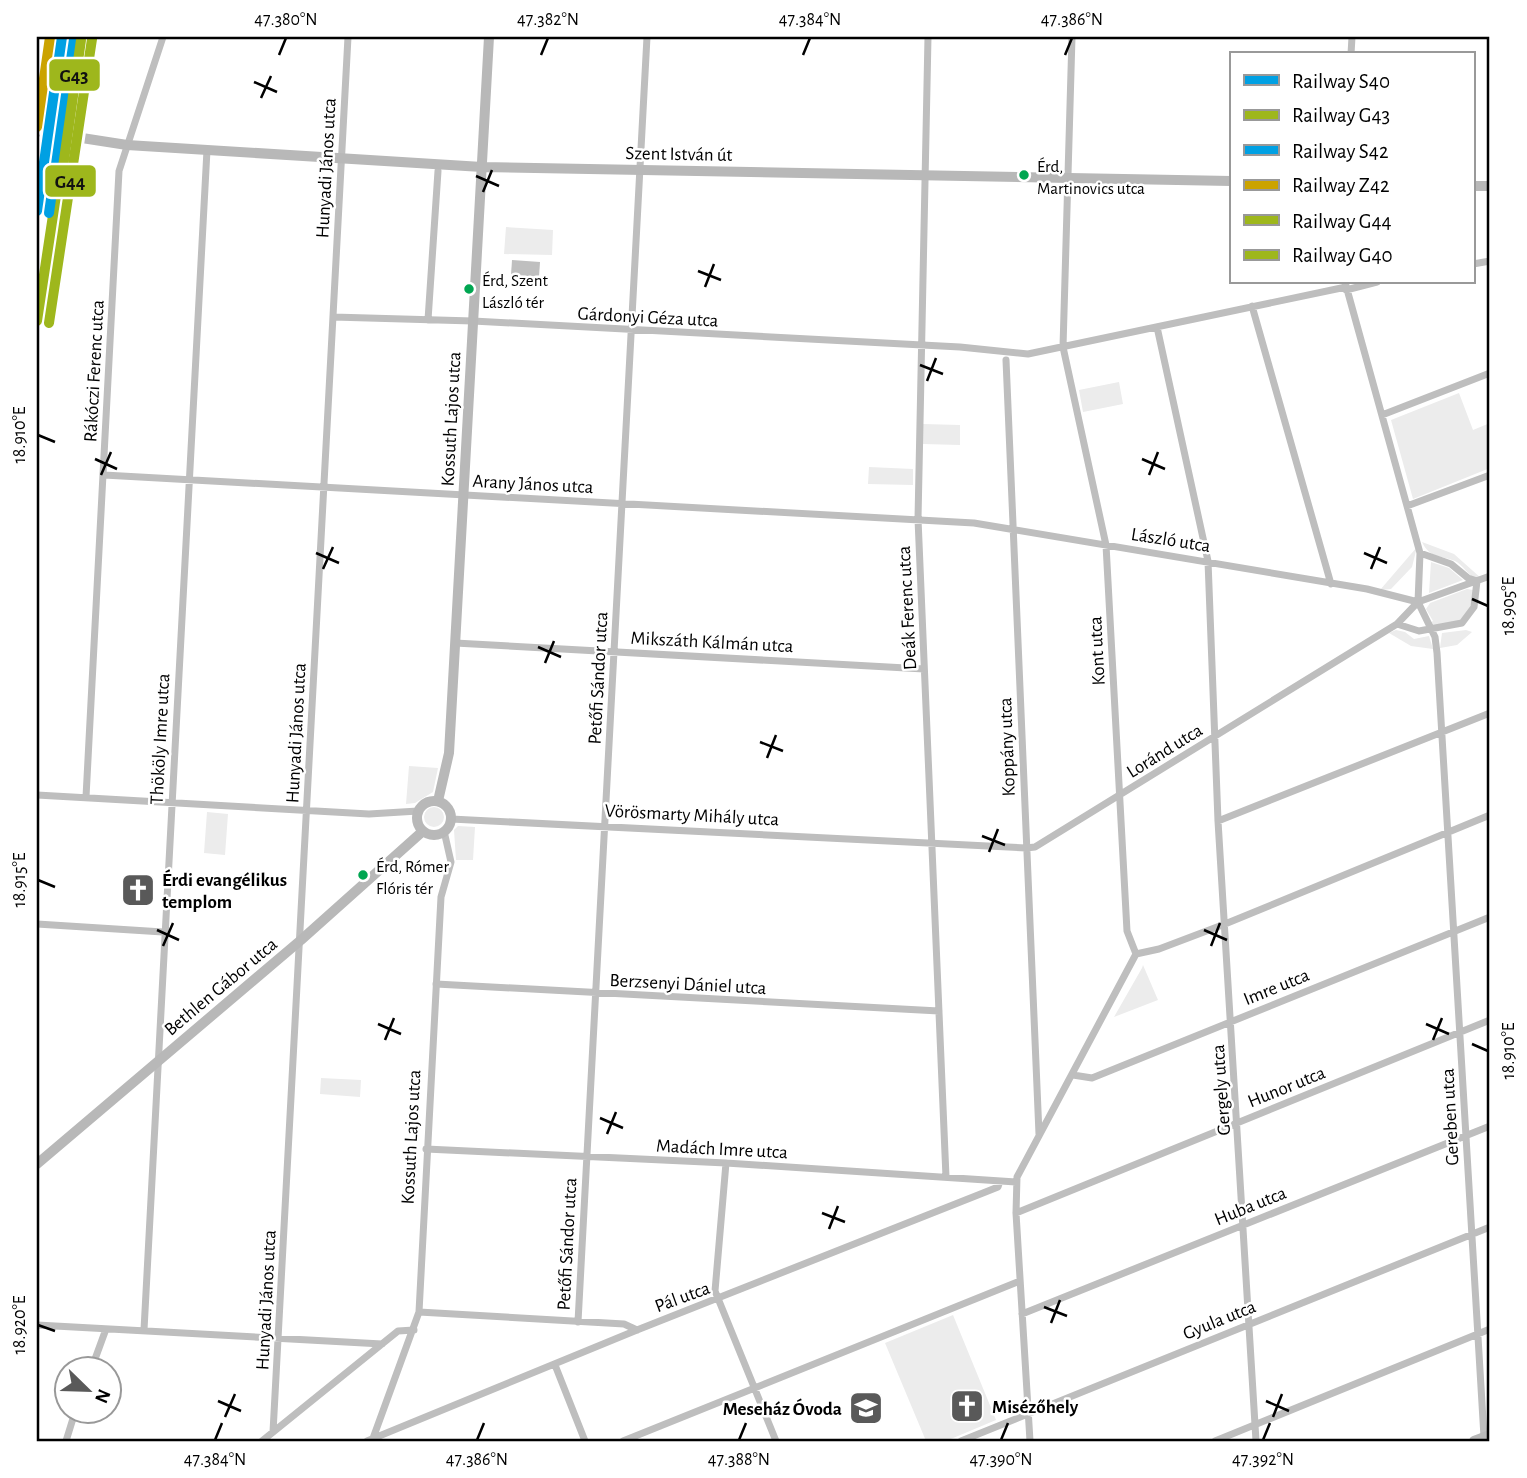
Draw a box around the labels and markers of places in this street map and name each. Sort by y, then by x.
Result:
place label: Érd, Martinovics utca [1037,157,1145,197]
marker: Érd, Martinovics utca [1017,168,1031,182]
place label: Érd, Szent László tér [482,271,548,311]
marker: Érd, Szent László tér [462,282,476,296]
place label: Érd, Rómer Flóris tér [376,857,449,897]
marker: Érd, Rómer Flóris tér [356,868,370,882]
place label: Érdi evangélikus templom [162,869,287,912]
church icon: Érdi evangélikus templom [119,871,157,909]
church icon: Misézőhely [948,1387,986,1425]
school or university icon: Meseház Óvoda [847,1389,885,1427]
place label: Meseház Óvoda [723,1398,842,1419]
place label: Misézőhely [992,1398,1079,1417]

